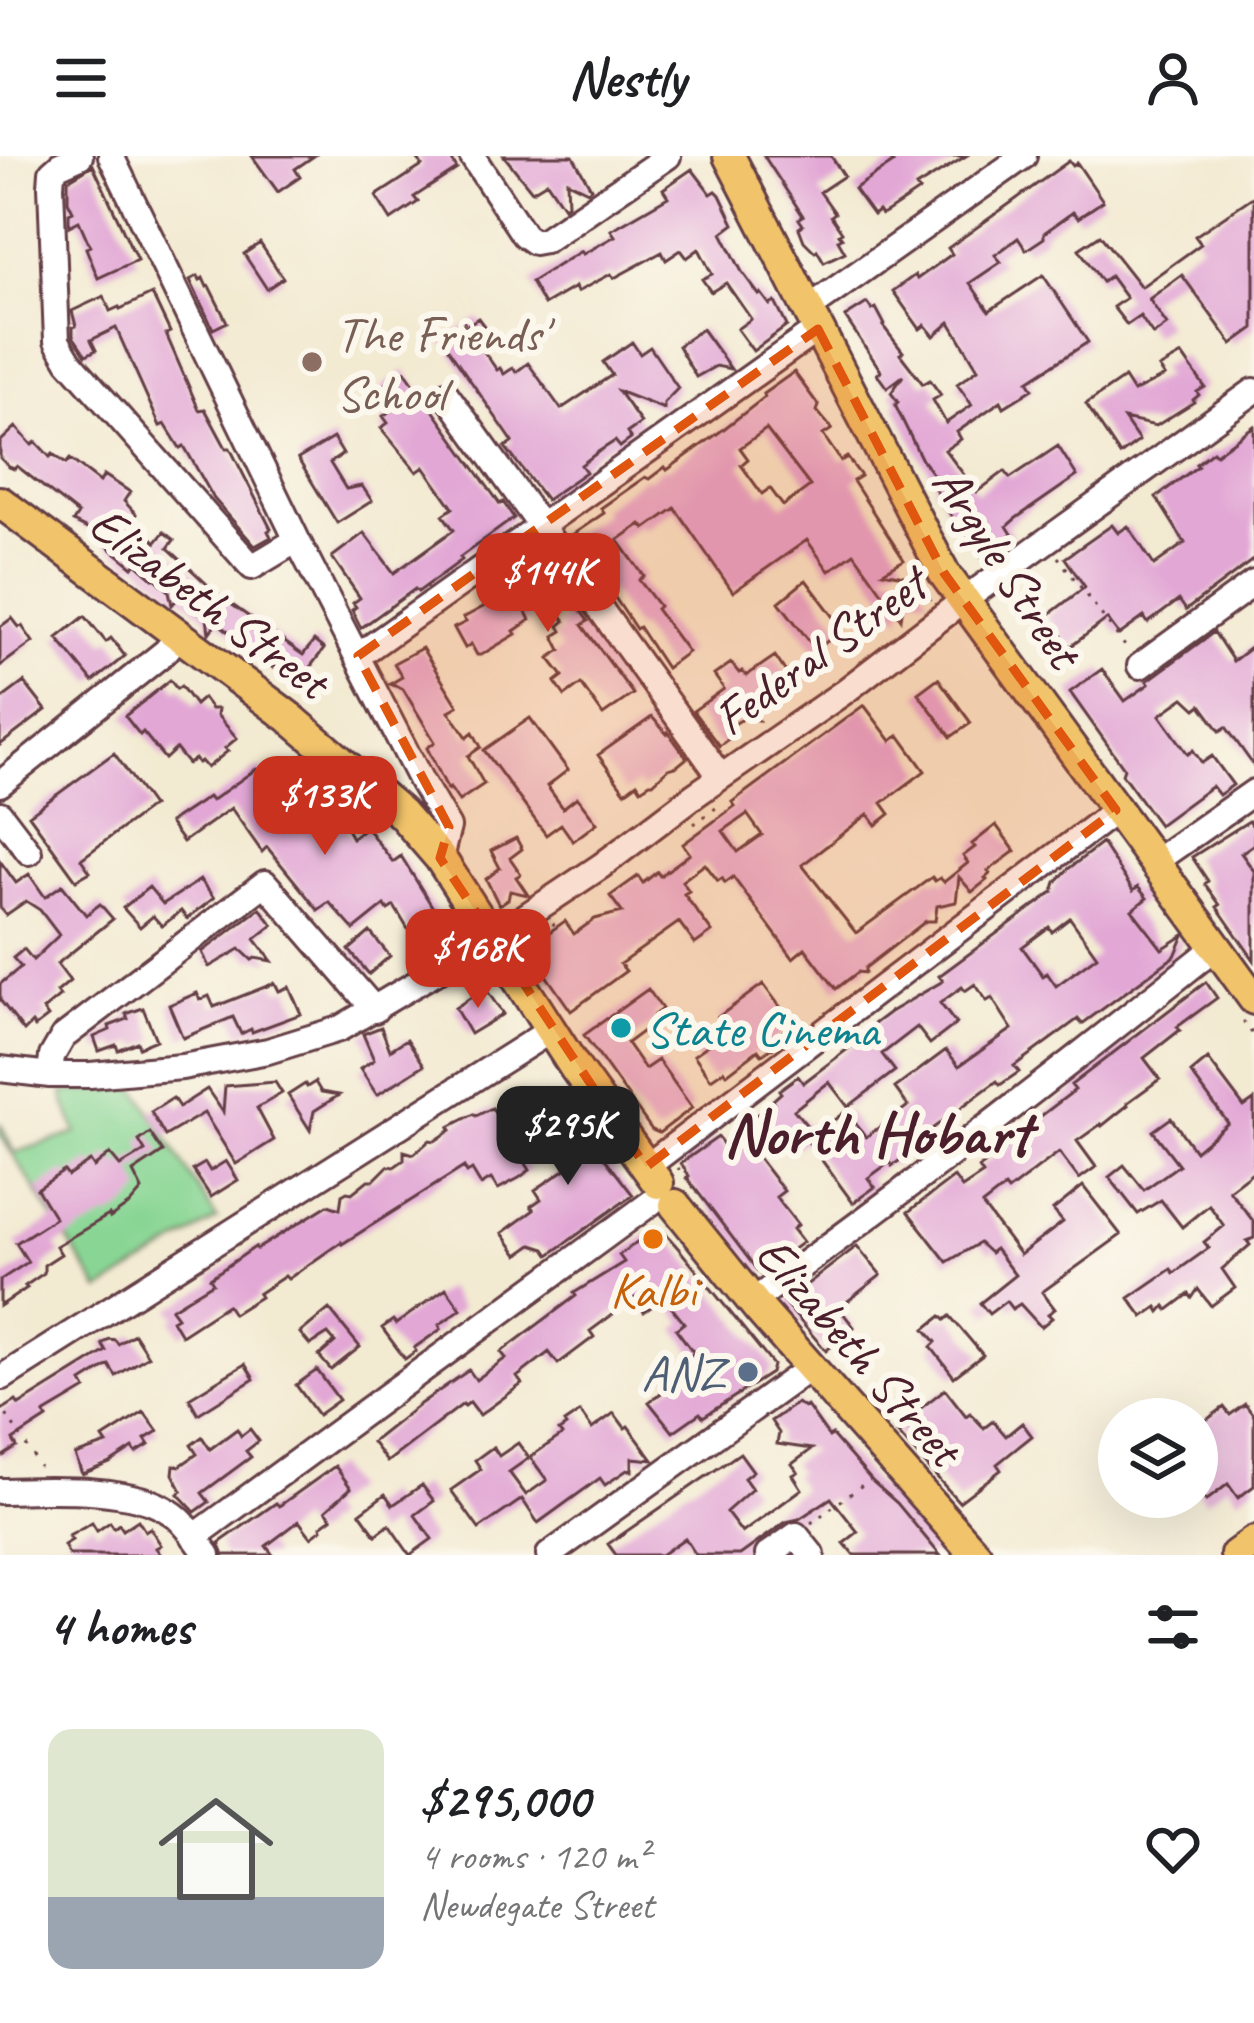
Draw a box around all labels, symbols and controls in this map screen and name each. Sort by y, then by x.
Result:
text: Nestly [569,44,685,112]
icon: menu [48,45,114,111]
icon: person [1140,45,1206,111]
place label: The Friends' School [336,302,556,425]
marker: The Friends' School [299,349,325,375]
street label: Argyle Street [919,454,1098,683]
street label: Elizabeth Street [77,491,346,716]
pin: $144K [464,533,632,635]
text: $144K [503,547,593,596]
street label: Federal Street [701,549,943,749]
pin: $133K [241,756,409,858]
text: $133K [280,770,370,819]
pin: $168K [394,909,562,1011]
text: $168K [433,923,523,972]
place label: State Cinema [645,997,882,1061]
marker: State Cinema [608,1015,634,1041]
pin: $295K [484,1086,652,1188]
district label: North Hobart [724,1094,1039,1173]
text: $295K [524,1100,612,1149]
street label: Elizabeth Street [742,1223,980,1482]
marker: Kalbi [640,1226,666,1252]
place label: Kalbi [610,1258,701,1322]
place label: ANZ [641,1341,730,1405]
marker: ANZ [735,1359,761,1385]
map controls [1098,1398,1218,1518]
button: layers [1098,1398,1218,1518]
icon: filters [1140,1594,1206,1660]
text: 4 homes [48,1595,192,1659]
text: $295,000 [420,1768,589,1832]
icon: home [144,1777,288,1921]
icon: heart [1140,1816,1206,1882]
text: 4 rooms · 120 m² [420,1832,648,1881]
text: Newdegate Street [420,1881,654,1930]

